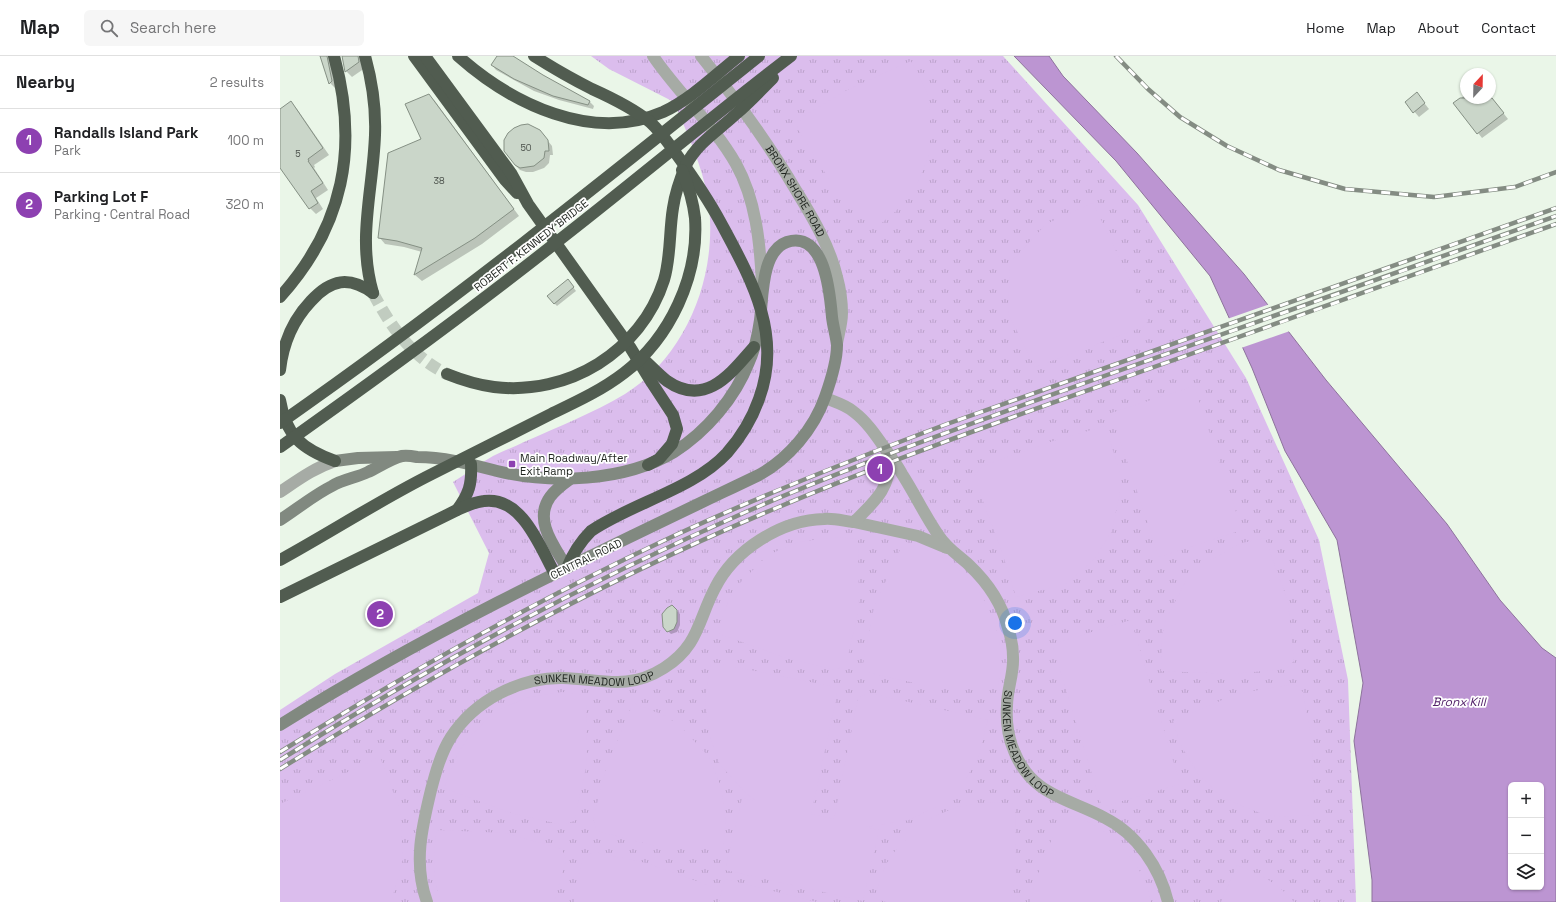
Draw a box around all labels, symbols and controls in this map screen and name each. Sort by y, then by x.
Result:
search box [84,10,364,46]
text: Map [20,15,60,40]
icon: search [98,17,120,39]
text: Search here [130,18,216,37]
text: Home [1306,19,1344,37]
text: Map [1366,19,1396,37]
text: About [1418,19,1459,37]
text: Contact [1481,19,1536,37]
north arrow [1460,68,1496,104]
text: Nearby [16,71,75,93]
text: 2 results [210,74,264,91]
text: Randalls Island Park [54,123,198,142]
text: 1 [26,132,32,149]
text: 100 m [227,132,264,149]
text: Park [54,142,81,159]
house number: 50 [520,142,532,154]
street label: BRONX SHORE ROAD [763,142,828,239]
house number: 5 [295,148,301,160]
house number: 38 [433,175,445,187]
text: Parking Lot F [54,187,148,206]
text: 2 [25,196,33,213]
text: 320 m [225,196,264,213]
street label: ROBERT F. KENNEDY BRIDGE [471,196,591,294]
text: Parking · Central Road [54,206,190,223]
place label: Main Roadway/After Exit Ramp [520,451,628,478]
pin: 1 [867,454,893,484]
marker: Main Roadway/After Exit Ramp [507,459,517,469]
street label: CENTRAL ROAD [548,536,624,582]
pin: 2 [367,599,393,629]
your location [1005,613,1025,633]
street label: SUNKEN MEADOW LOOP [533,667,657,689]
street label: SUNKEN MEADOW LOOP [1000,689,1057,800]
water label: Bronx Kill [1432,694,1488,710]
map controls [1508,782,1544,890]
button: + [1508,782,1544,818]
button: − [1508,818,1544,854]
button: layers [1508,854,1544,890]

